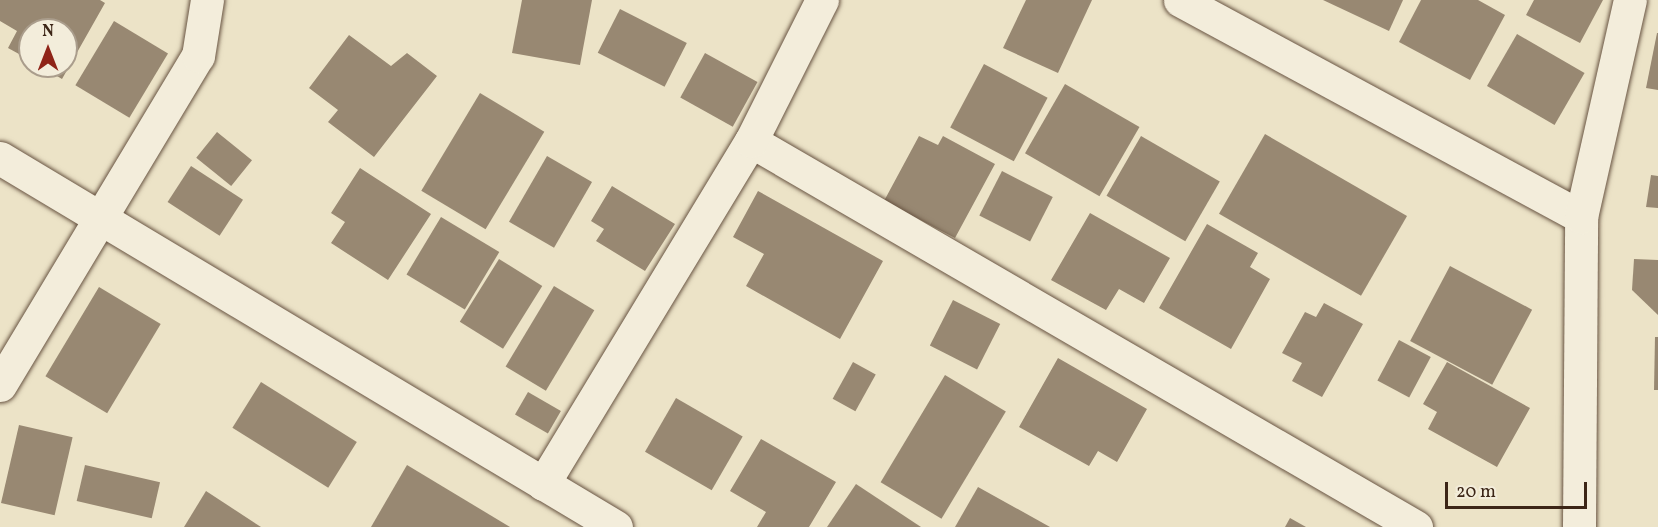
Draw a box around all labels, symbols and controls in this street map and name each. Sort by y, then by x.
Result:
north arrow [18,18,78,78]
text: N [42,21,54,43]
scale bar [1448,470,1590,508]
text: 20 m [1456,480,1496,505]

